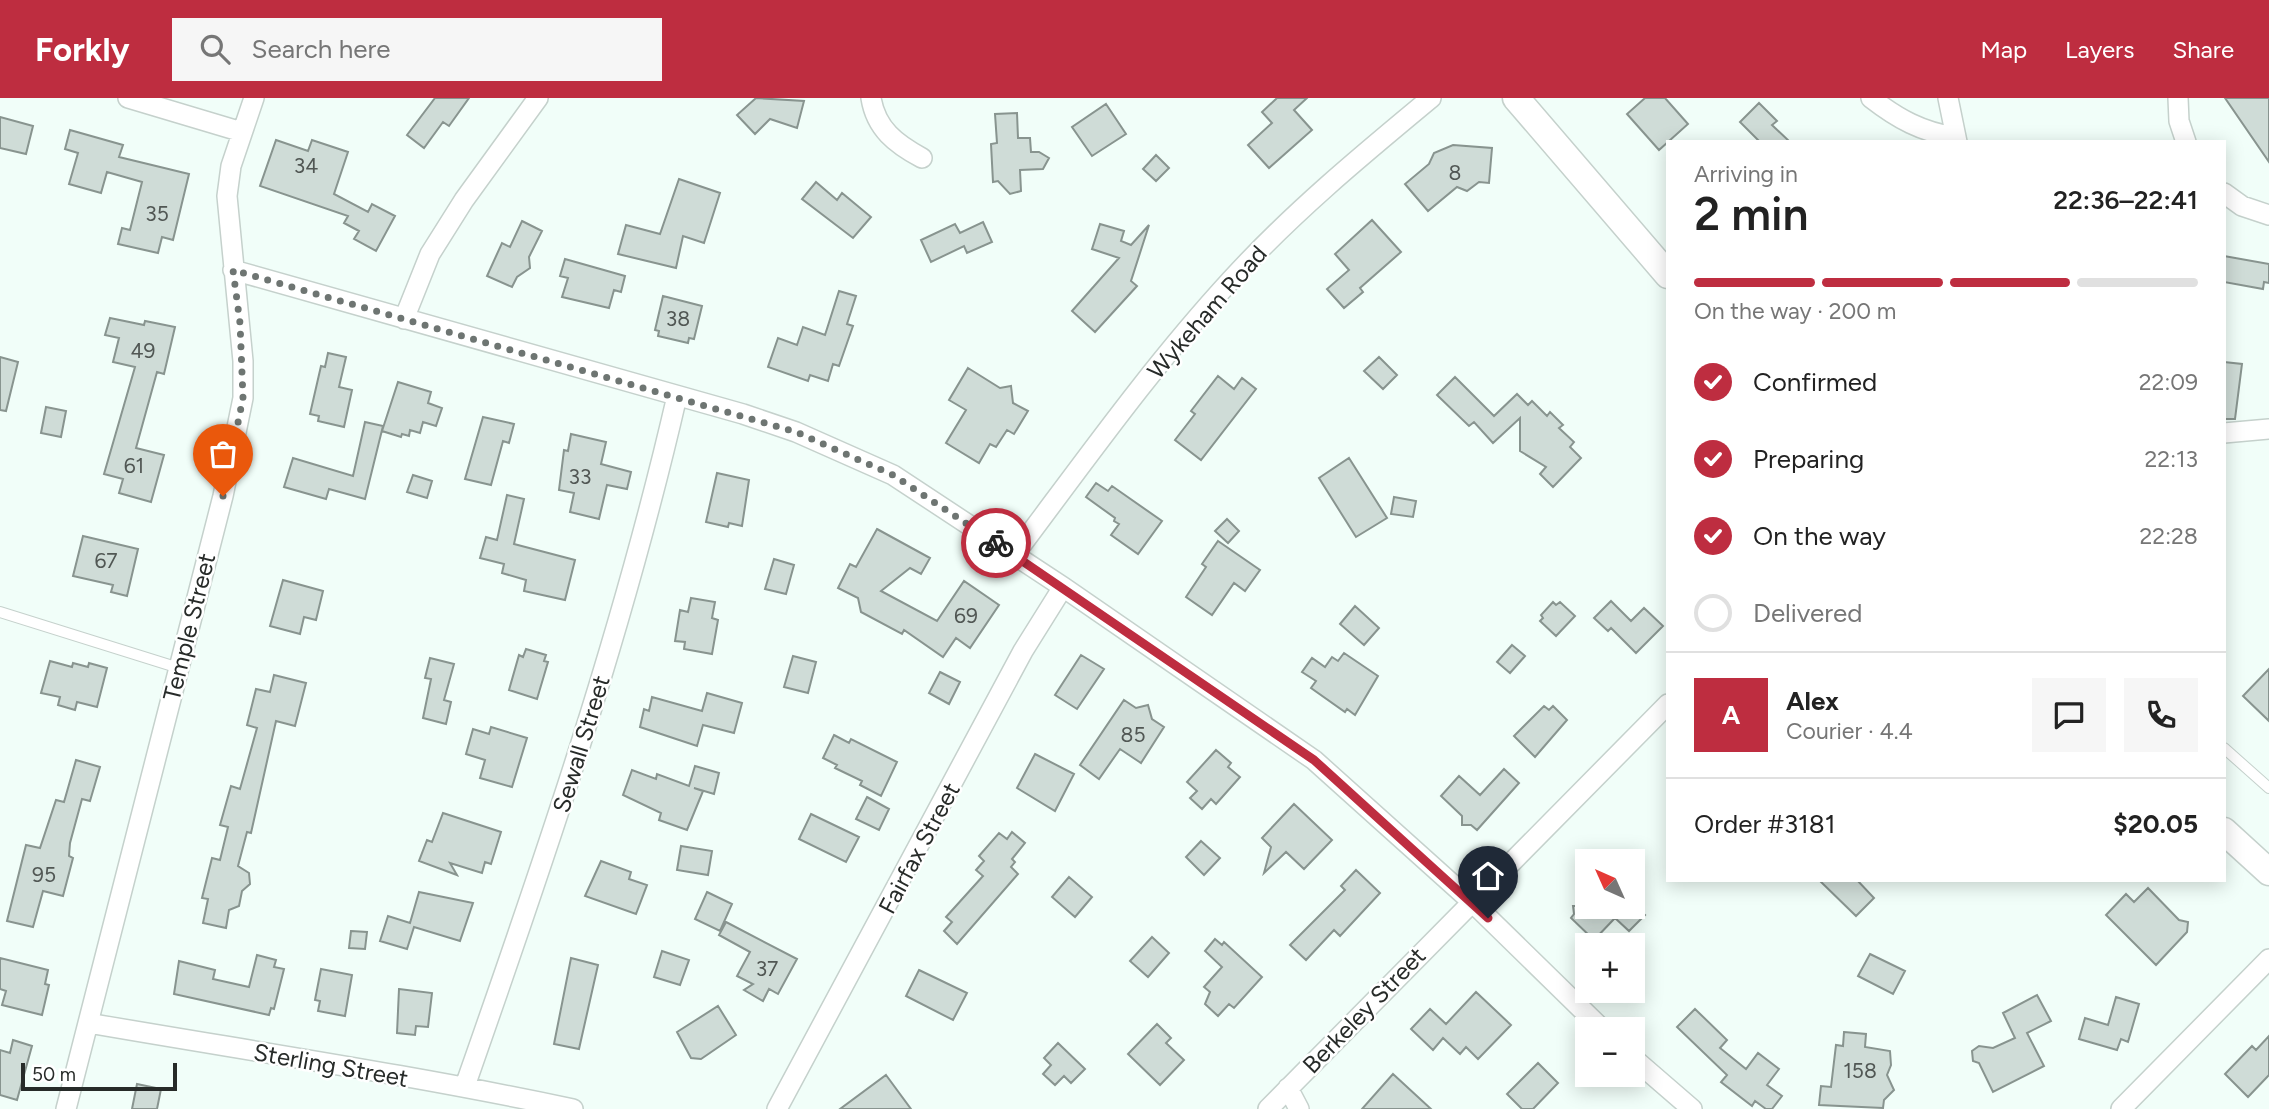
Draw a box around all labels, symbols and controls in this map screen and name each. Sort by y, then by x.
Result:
search box [172,18,662,81]
text: Forkly [35,30,130,69]
icon: search [196,30,234,68]
text: Search here [252,33,390,65]
text: Map [1980,35,2027,64]
text: Layers [2065,35,2134,64]
text: Share [2172,35,2234,64]
house number: 34 [294,153,318,178]
house number: 8 [1449,160,1461,185]
text: Arriving in [1694,160,1798,188]
text: 22:36–22:41 [2053,184,2198,216]
text: 2 min [1694,186,1809,242]
house number: 35 [145,201,169,226]
street label: Wykeham Road [1141,239,1273,385]
text: On the way · 200 m [1694,297,1896,325]
house number: 38 [666,306,690,331]
house number: 49 [131,338,155,363]
icon: check [1694,363,1732,401]
text: Confirmed [1753,366,1877,398]
text: 22:09 [2139,368,2198,396]
pin [193,424,253,496]
icon: bag [204,435,242,473]
icon: check [1694,440,1732,478]
text: Preparing [1753,443,1864,475]
text: 22:13 [2144,445,2198,473]
house number: 61 [124,453,144,478]
house number: 33 [569,464,591,489]
courier [961,508,1031,578]
icon: check [1694,517,1732,555]
text: On the way [1753,520,1886,552]
text: 22:28 [2139,522,2198,550]
icon: bike [977,524,1015,562]
house number: 67 [94,548,118,573]
street label: Temple Street [157,550,221,704]
text: Delivered [1753,597,1862,629]
house number: 69 [954,603,978,628]
street label: Sewall Street [546,672,616,816]
button: chat [2032,678,2106,752]
button: phone [2124,678,2198,752]
text: Alex [1786,685,1839,717]
text: A [1722,699,1740,731]
text: Courier · 4.4 [1786,717,1913,745]
house number: 85 [1121,722,1145,747]
street label: Fairfax Street [872,777,966,919]
text: Order #3181 [1694,808,1836,840]
text: $20.05 [2113,808,2198,840]
pin [1458,846,1518,918]
north arrow [1575,849,1645,919]
map controls [1575,849,1645,1087]
icon: home [1469,857,1507,895]
house number: 95 [32,862,56,887]
button: + [1575,933,1645,1003]
street label: Berkeley Street [1297,941,1431,1079]
house number: 37 [756,956,778,981]
button: − [1575,1017,1645,1087]
street label: Sterling Street [251,1037,411,1093]
house number: 158 [1843,1058,1877,1083]
scale bar [21,1060,177,1092]
text: 50 m [32,1063,76,1086]

